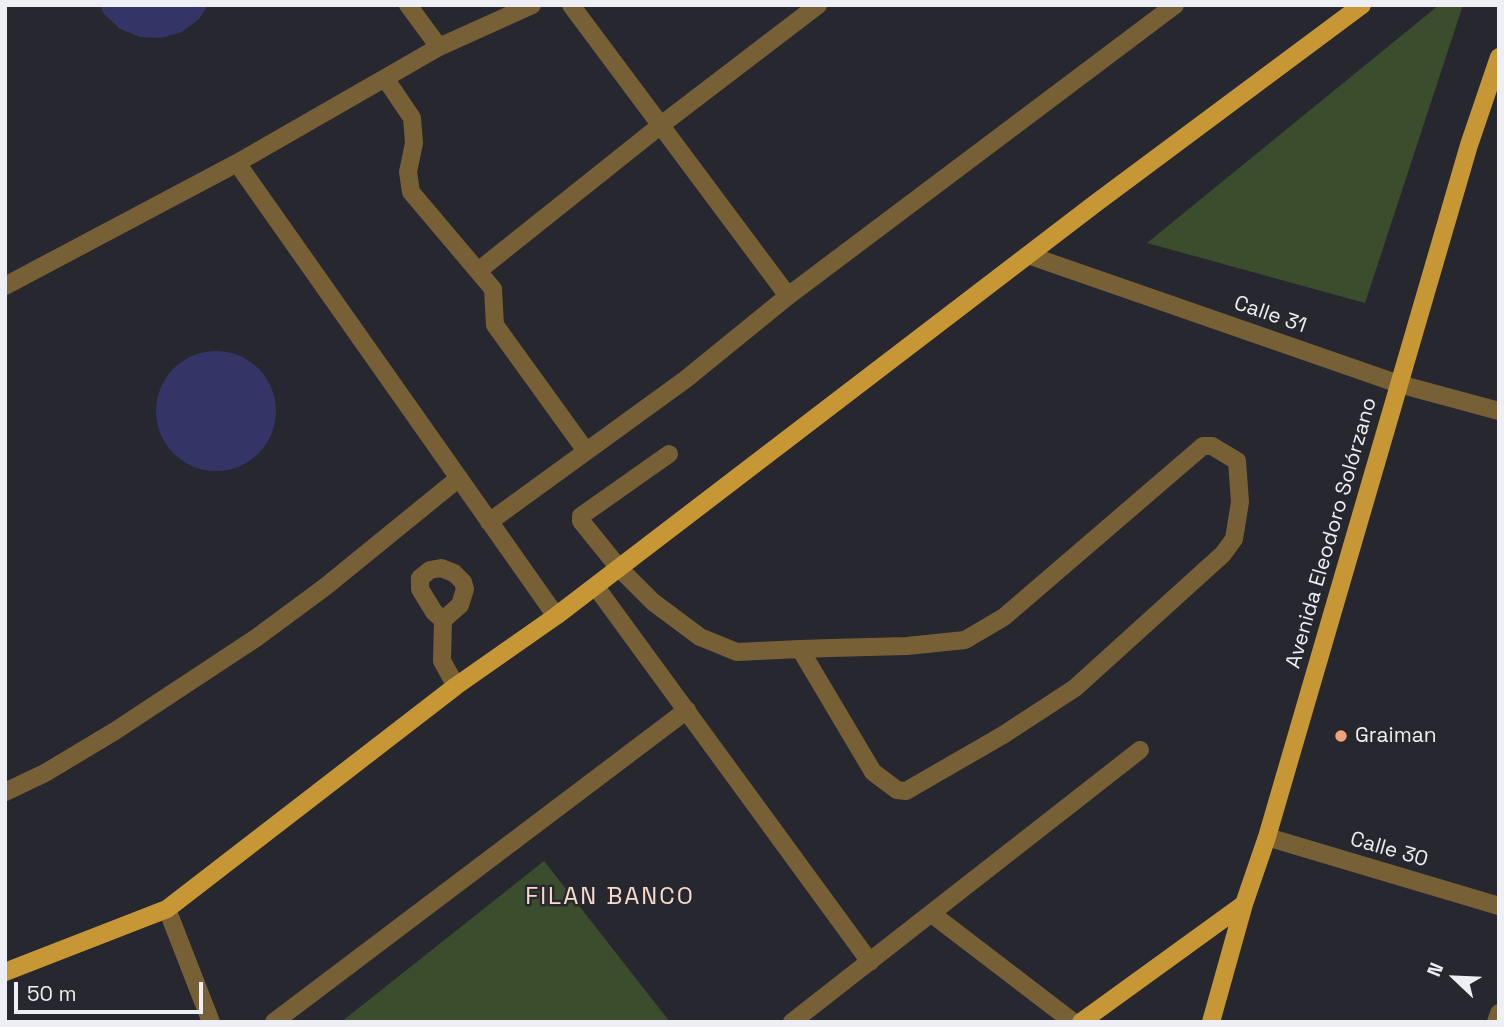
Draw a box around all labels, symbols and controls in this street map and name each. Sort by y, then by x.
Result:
street label: Calle 31 [1231,291,1309,339]
street label: Avenida Eleodoro Solórzano [1281,395,1383,671]
place label: Graiman [1355,723,1437,749]
marker: Graiman [1333,728,1349,744]
street label: Calle 30 [1347,827,1431,873]
district label: FILAN BANCO [527,883,693,911]
north arrow [1420,943,1490,1013]
text: N [1421,959,1449,980]
scale bar [18,968,206,1012]
text: 50 m [27,980,77,1007]

